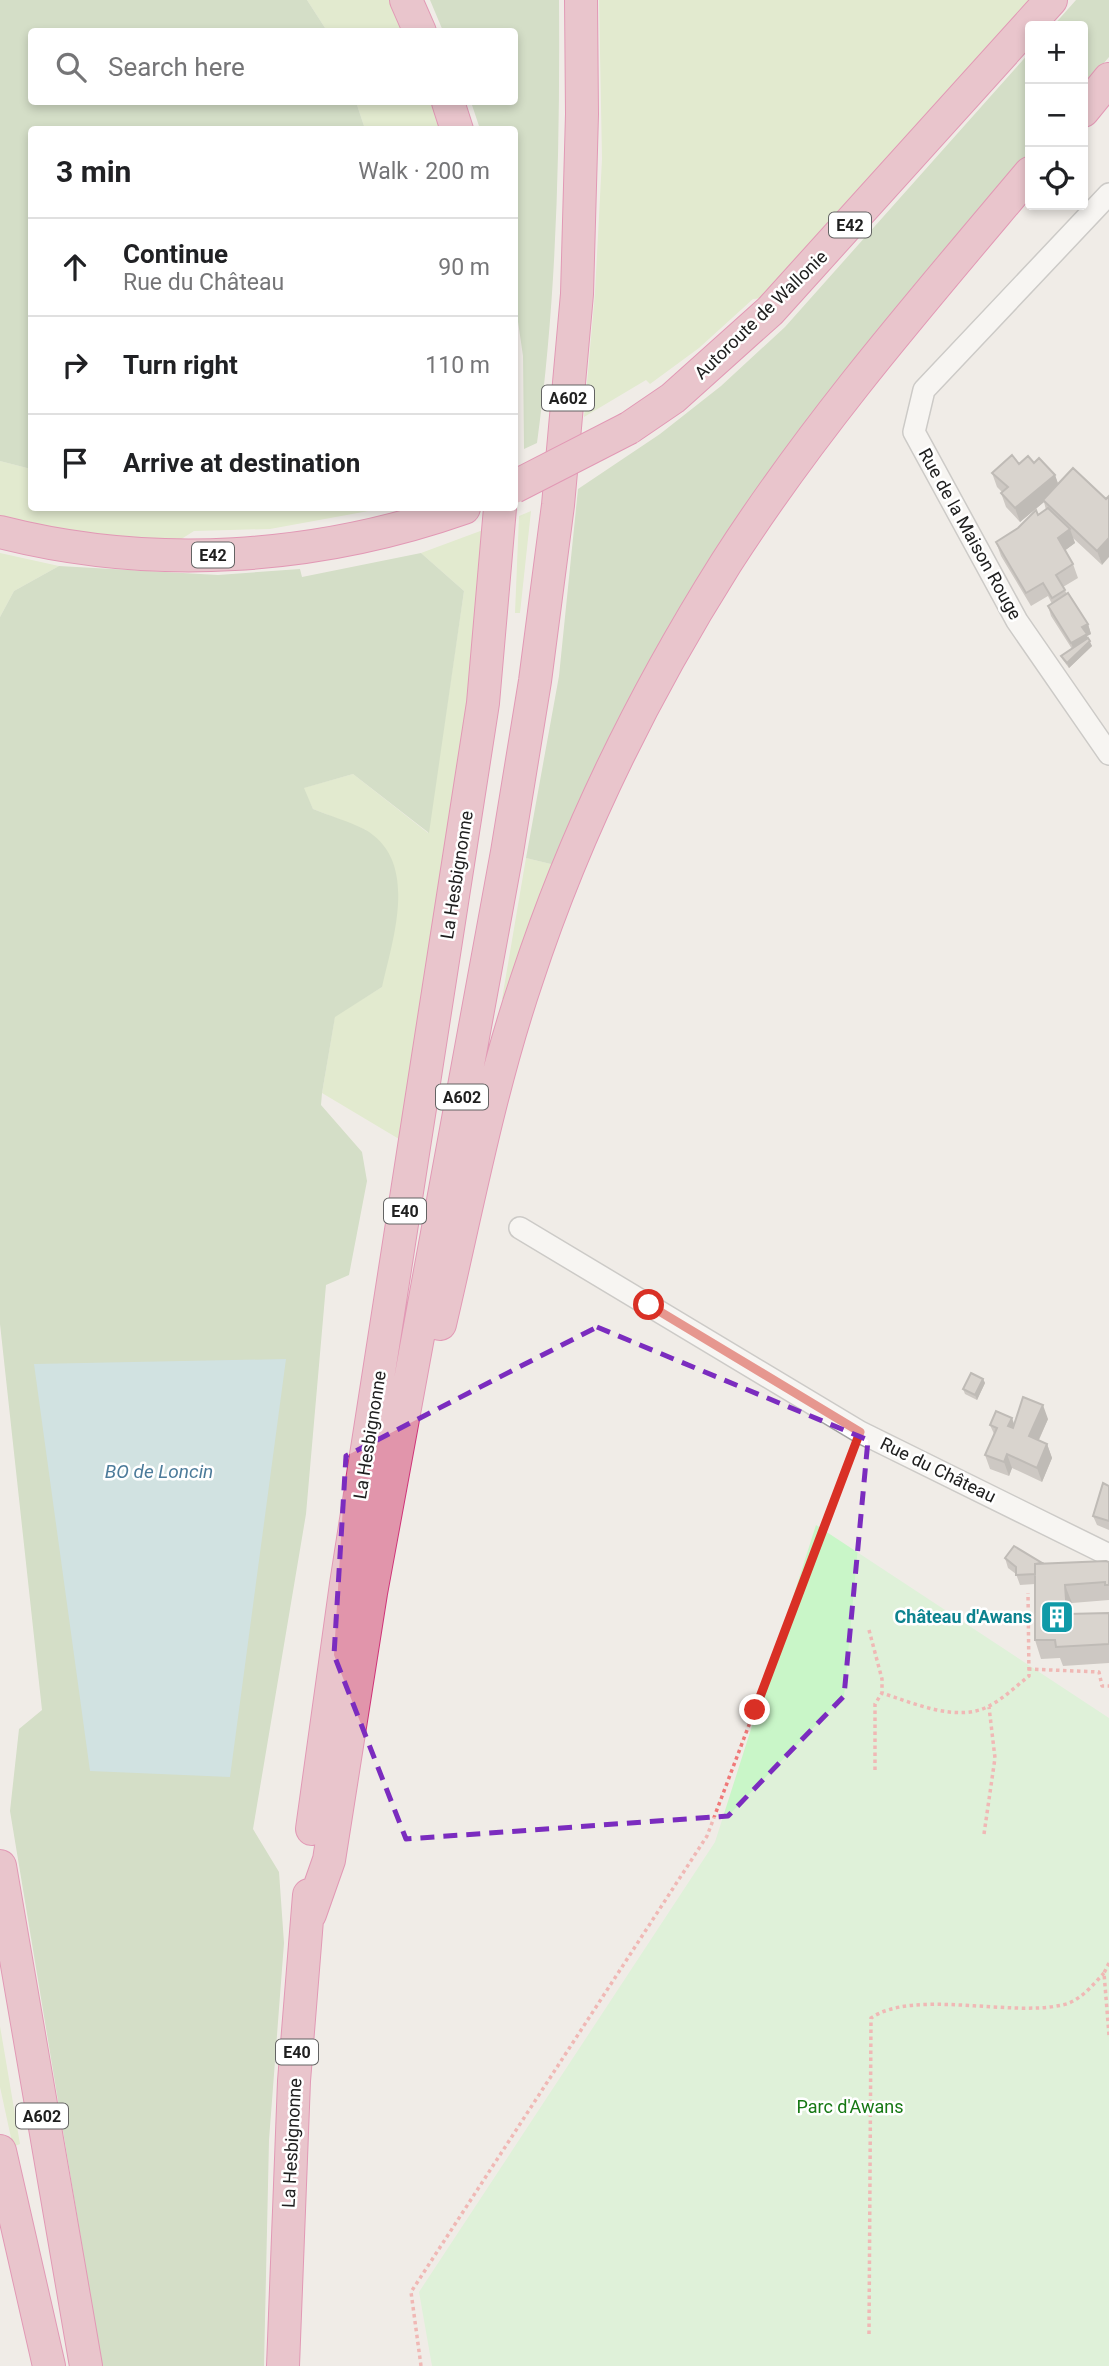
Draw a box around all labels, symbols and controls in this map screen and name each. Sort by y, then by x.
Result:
map controls [1025,21,1088,210]
button: + [1025,21,1088,84]
search box [28,28,518,105]
icon: search [52,48,90,86]
text: Search here [108,52,245,82]
button: − [1025,84,1088,147]
button: locate [1025,147,1088,210]
text: 3 min [56,154,131,189]
text: Walk · 200 m [358,158,490,185]
road number: E42 [829,213,871,238]
text: Continue [123,239,228,269]
street label: Autoroute de Wallonie [690,246,831,383]
icon: ahead [56,248,94,286]
text: 90 m [438,254,490,281]
text: Rue du Château [123,269,284,296]
icon: right [56,346,94,384]
text: Turn right [123,350,238,380]
text: 110 m [425,352,490,379]
road number: A602 [542,386,594,410]
icon: arrive [56,444,94,482]
street label: Rue de la Maison Rouge [915,444,1026,623]
text: Arrive at destination [123,448,360,478]
road number: E42 [192,542,234,568]
street label: La Hesbignonne [436,809,477,941]
road number: A602 [436,1084,488,1110]
road number: E40 [384,1198,426,1224]
route start [633,1289,664,1320]
street label: La Hesbignonne [349,1369,390,1501]
street label: Rue du Château [877,1432,1000,1507]
water label: BO de Loncin [105,1460,213,1483]
building icon: Château d'Awans [1038,1598,1076,1636]
place label: Château d'Awans [895,1606,1032,1627]
route end [739,1694,770,1725]
road number: E40 [276,2040,318,2064]
street label: La Hesbignonne [278,2078,305,2208]
park label: Parc d'Awans [796,2096,904,2117]
road number: A602 [16,2104,68,2128]

